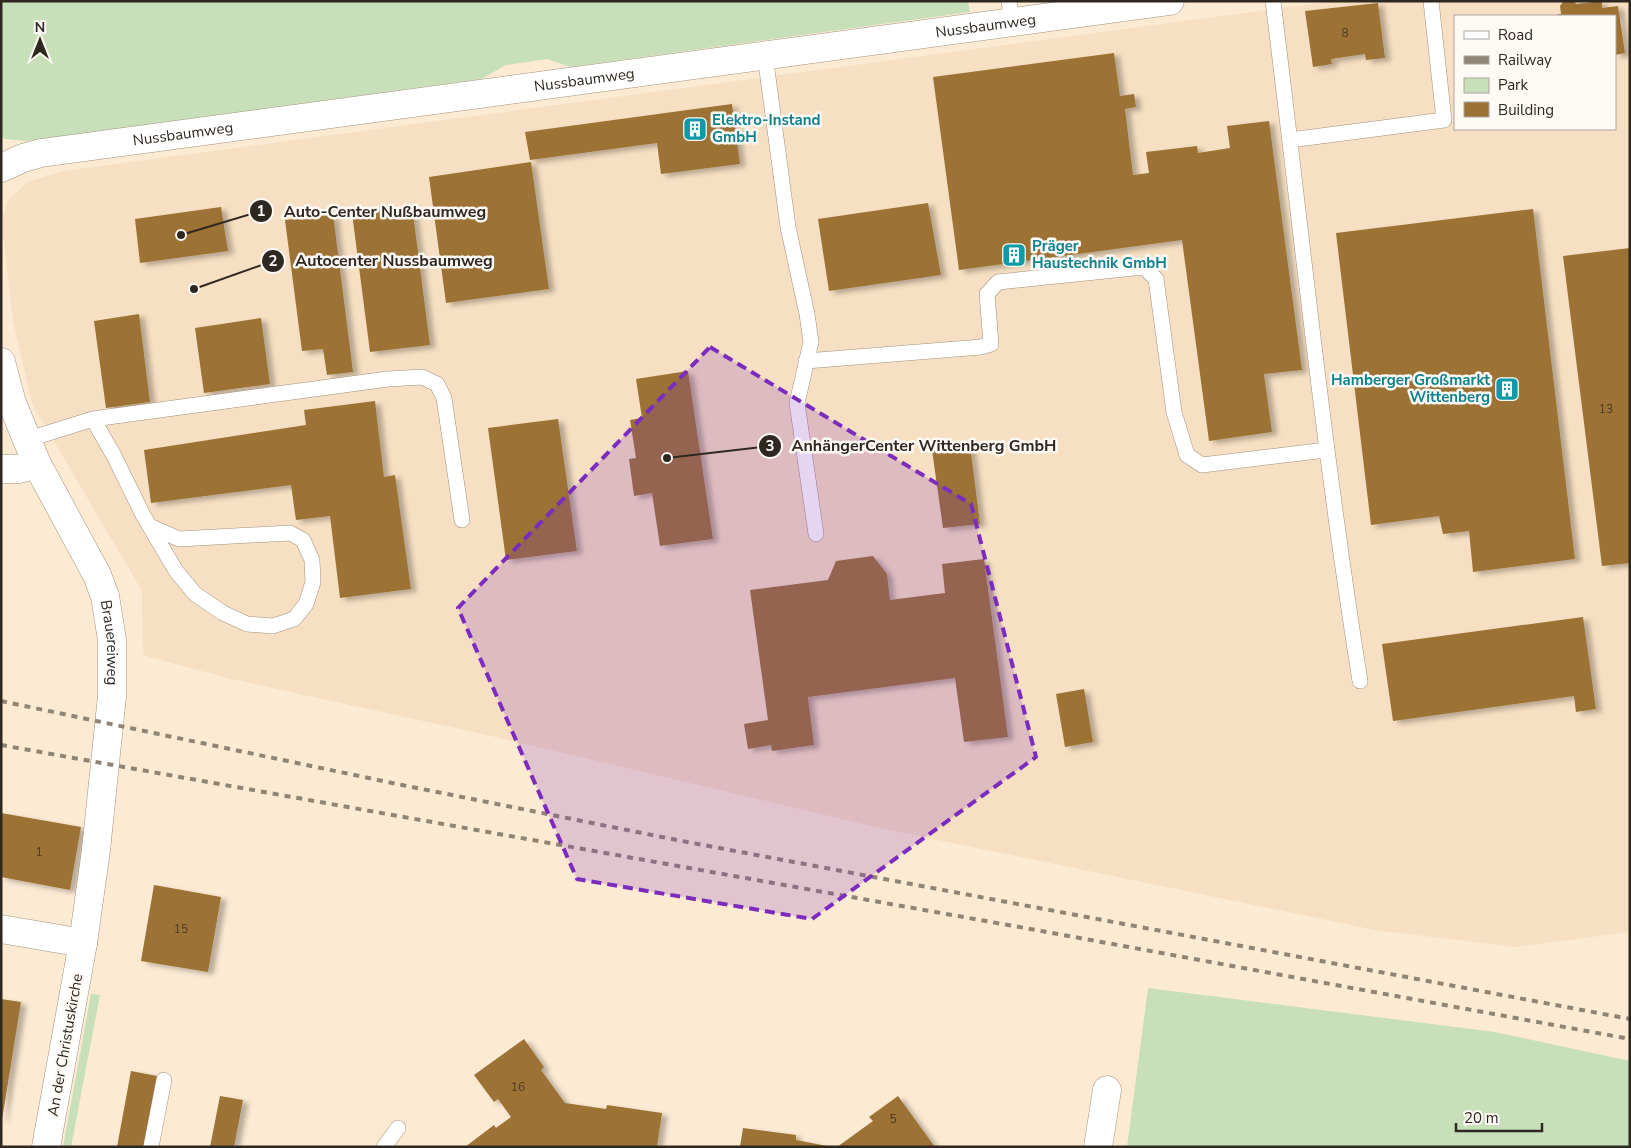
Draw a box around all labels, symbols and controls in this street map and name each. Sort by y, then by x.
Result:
street label: Nussbaumweg [934,9,1037,42]
north arrow [15,15,65,65]
legend [1454,15,1616,130]
text: N [35,18,45,37]
house number: 8 [1341,25,1349,41]
text: Road [1498,25,1533,45]
text: Railway [1498,50,1552,70]
street label: Nussbaumweg [533,63,636,97]
text: Park [1498,75,1528,95]
text: Building [1498,100,1554,120]
place label: Elektro-Instand GmbH [712,110,820,147]
building icon: Elektro-Instand GmbH [682,116,708,142]
street label: Nussbaumweg [131,117,234,151]
callout: Auto-Center Nußbaumweg [248,196,496,227]
text: 1 [256,201,266,221]
text: Auto-Center Nußbaumweg [284,201,486,223]
place label: Präger Haustechnik GmbH [1032,236,1167,273]
building icon: Präger Haustechnik GmbH [1001,242,1027,268]
callout: Autocenter Nussbaumweg [260,245,503,276]
text: Autocenter Nussbaumweg [295,250,493,272]
text: 2 [268,251,278,271]
place label: Hamberger Großmarkt Wittenberg [1331,370,1490,407]
building icon: Hamberger Großmarkt Wittenberg [1494,376,1520,402]
house number: 13 [1599,401,1613,417]
callout: AnhängerCenter Wittenberg GmbH [757,430,1067,461]
text: AnhängerCenter Wittenberg GmbH [792,435,1056,457]
text: 3 [765,436,775,456]
street label: Brauereiweg [96,598,122,685]
house number: 1 [35,844,43,860]
house number: 15 [174,921,188,937]
street label: An der Christuskirche [43,972,87,1118]
house number: 16 [511,1079,525,1095]
scale bar [1456,1100,1542,1132]
text: 20 m [1464,1108,1499,1128]
house number: 5 [889,1111,897,1127]

